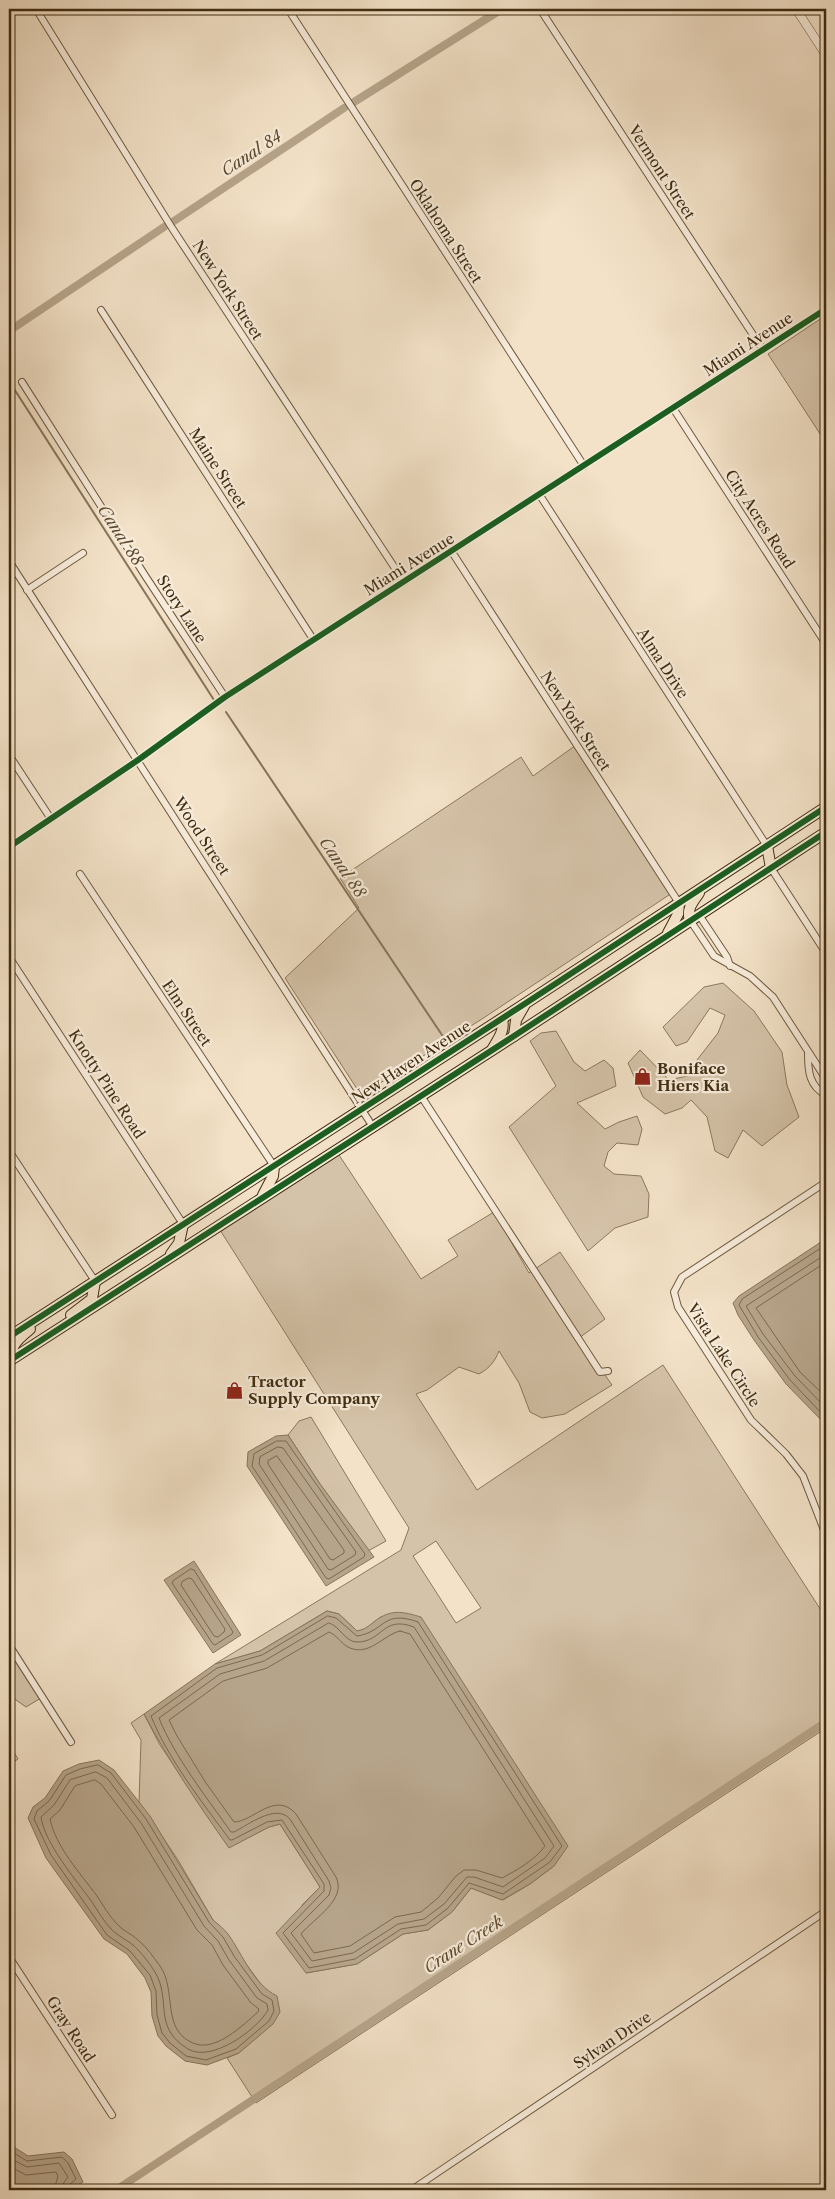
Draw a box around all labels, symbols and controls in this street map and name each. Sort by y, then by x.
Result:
street label: Vermont Street [624,120,700,223]
water label: Canal 84 [217,125,287,180]
street label: Oklahoma Street [405,175,487,287]
street label: New York Street [189,237,268,344]
street label: Miami Avenue [700,308,796,380]
street label: Maine Street [185,424,251,512]
street label: City Acres Road [721,466,799,572]
water label: Canal 88 [94,501,148,570]
street label: Miami Avenue [360,529,458,599]
street label: Story Lane [153,571,211,647]
street label: Alma Drive [633,623,693,702]
street label: New York Street [537,668,616,775]
street label: Wood Street [169,793,235,879]
water label: Canal 88 [316,833,371,901]
street label: Elm Street [158,976,216,1050]
street label: New Haven Avenue [348,1016,474,1108]
street label: Knotty Pine Road [65,1026,149,1142]
place label: Boniface Hiers Kia [657,1059,729,1095]
shop icon: Boniface Hiers Kia [633,1067,653,1087]
street label: Vista Lake Circle [683,1299,765,1411]
place label: Tractor Supply Company [248,1372,381,1408]
shop icon: Tractor Supply Company [224,1380,244,1400]
water label: Crane Creek [420,1911,507,1977]
street label: Gray Road [43,1992,99,2066]
street label: Sylvan Drive [570,2007,654,2073]

